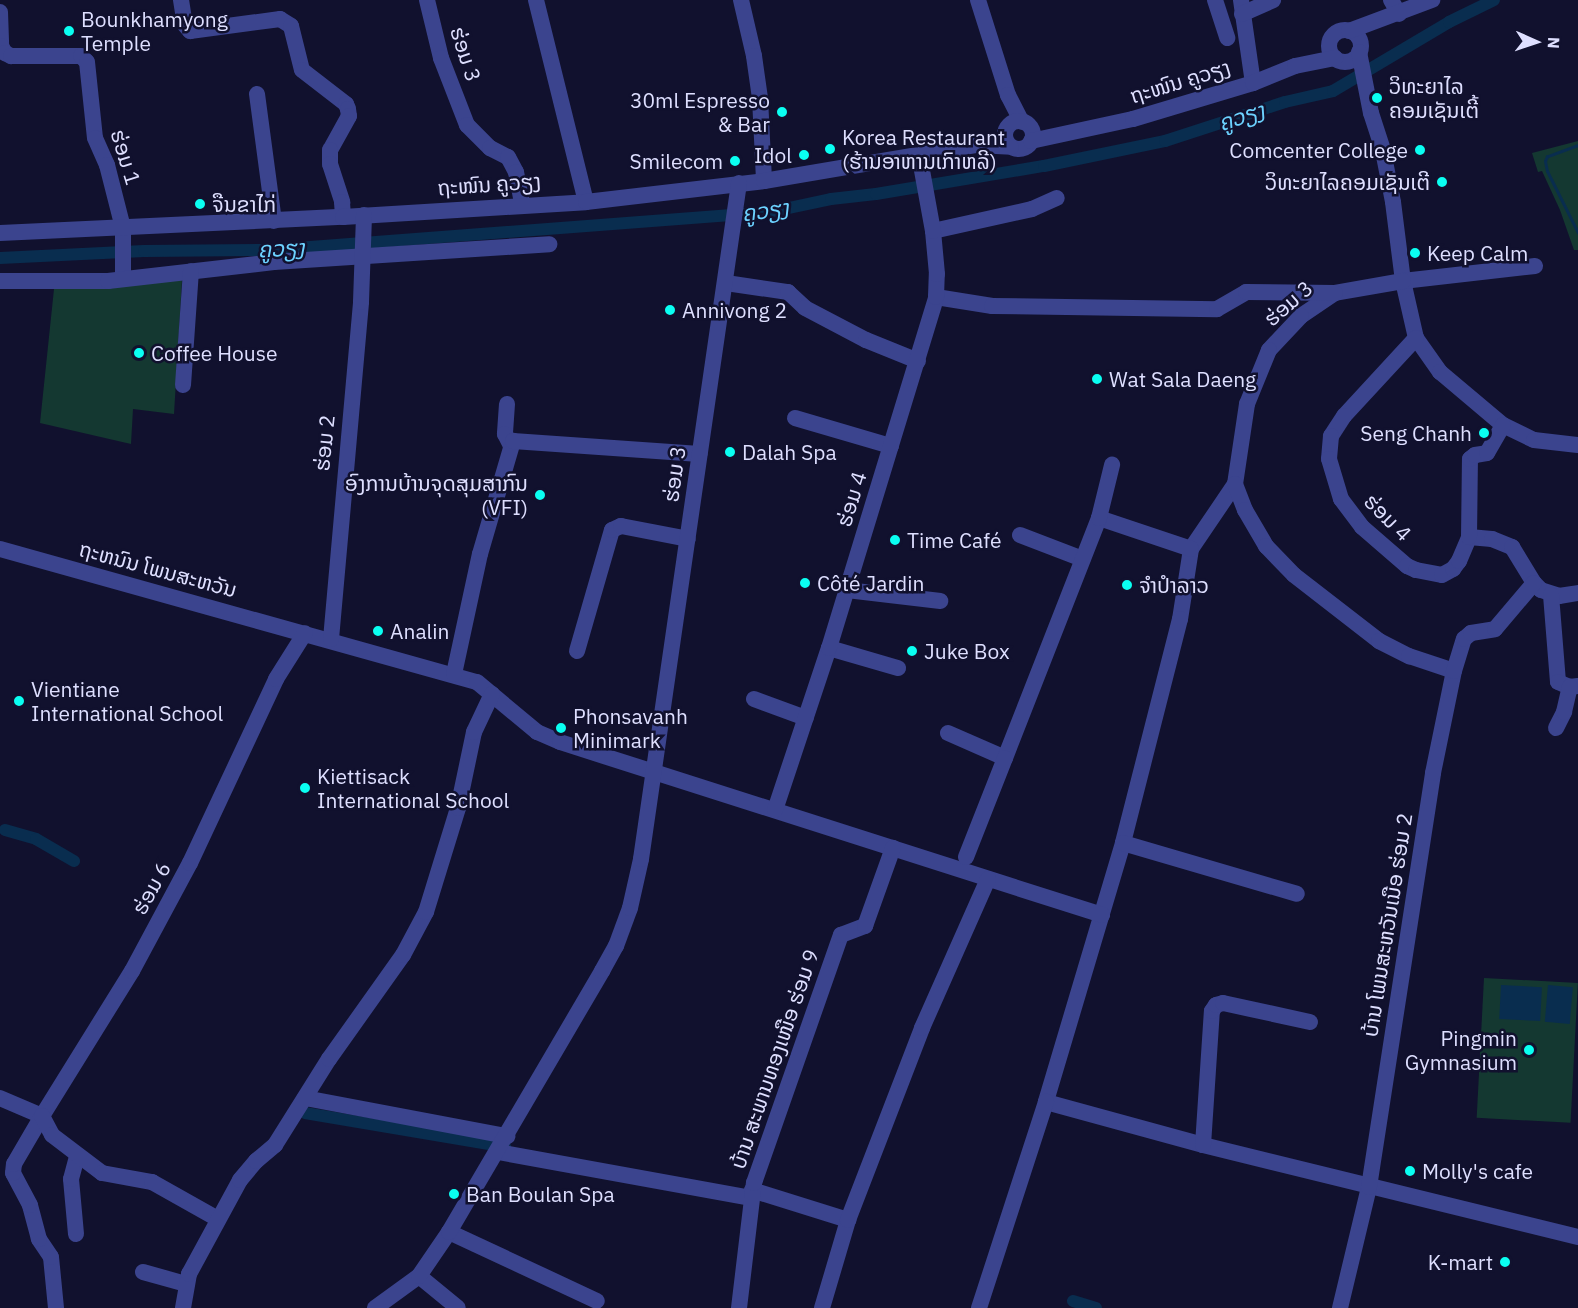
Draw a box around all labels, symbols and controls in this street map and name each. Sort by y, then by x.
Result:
place label: Bounkhamyong Temple [81,6,228,56]
north arrow [1506,12,1566,72]
street label: ຮ່ອມ 3 [445,23,487,85]
marker: Bounkhamyong Temple [62,24,76,38]
text: N [1544,37,1564,49]
street label: ຖະໜົນ ຄູວຽງ [1127,54,1233,108]
place label: ວິທະຍາໄລ ຄອມເຊັນເຕີ້ [1389,73,1479,123]
place label: 30ml Espresso & Bar [630,87,770,137]
marker: ວິທະຍາໄລ ຄອມເຊັນເຕີ້ [1370,91,1384,105]
water label: ຄູວຽງ [1215,96,1267,136]
marker: 30ml Espresso & Bar [775,105,789,119]
place label: Korea Restaurant (ຮ້ານອາຫານເກົາຫລີ) [842,124,1005,174]
street label: ຮ່ອມ 1 [106,126,146,188]
place label: Comcenter College [1229,137,1408,163]
place label: Idol [754,142,792,168]
marker: Korea Restaurant (ຮ້ານອາຫານເກົາຫລີ) [823,142,837,156]
marker: Comcenter College [1413,143,1427,157]
place label: Smilecom [629,148,723,174]
marker: Idol [797,148,811,162]
marker: Smilecom [728,154,742,168]
street label: ຖະໜົນ ຄູວຽງ [436,168,542,200]
place label: ວິທະຍາໄລຄອມເຊັນເຕີ [1265,169,1430,195]
marker: ວິທະຍາໄລຄອມເຊັນເຕີ [1435,175,1449,189]
place label: ຈືນຂາໄກ່ [212,191,276,217]
water label: ຄູວຽງ [740,194,790,226]
marker: ຈືນຂາໄກ່ [193,197,207,211]
water label: ຄູວຽງ [257,234,305,262]
place label: Keep Calm [1427,240,1528,266]
marker: Keep Calm [1408,246,1422,260]
street label: ຮ່ອມ 3 [1258,275,1318,331]
place label: Annivong 2 [682,297,787,323]
marker: Annivong 2 [663,303,677,317]
place label: Coffee House [151,340,278,366]
marker: Coffee House [132,346,146,360]
place label: Wat Sala Daeng [1109,366,1256,392]
marker: Wat Sala Daeng [1090,372,1104,386]
street label: ຮ່ອມ 2 [309,414,339,472]
place label: Seng Chanh [1360,420,1472,446]
marker: Seng Chanh [1477,426,1491,440]
place label: Dalah Spa [742,439,837,465]
street label: ຮ່ອມ 3 [658,444,690,504]
marker: Dalah Spa [723,445,737,459]
street label: ຮ່ອມ 4 [831,468,871,530]
place label: ອົງການບ້ານຈຸດສຸມສາກົນ (VFI) [345,470,528,520]
marker: ອົງການບ້ານຈຸດສຸມສາກົນ (VFI) [533,488,547,502]
street label: ຮ່ອມ 4 [1359,488,1417,546]
place label: Time Café [907,527,1002,553]
marker: Time Café [888,533,902,547]
street label: ຖະຫນົນ ໂພນສະຫວັນ [76,536,240,602]
place label: Côté Jardin [817,570,924,596]
place label: ຈຳປຳລາວ [1139,572,1209,598]
marker: Côté Jardin [798,576,812,590]
marker: ຈຳປຳລາວ [1120,578,1134,592]
place label: Analin [390,618,449,644]
marker: Analin [371,624,385,638]
place label: Juke Box [924,638,1010,664]
marker: Juke Box [905,644,919,658]
place label: Vientiane International School [31,676,223,726]
marker: Vientiane International School [12,694,26,708]
place label: Phonsavanh Minimark [573,703,688,753]
marker: Phonsavanh Minimark [554,721,568,735]
place label: Kiettisack International School [317,763,509,813]
marker: Kiettisack International School [298,781,312,795]
street label: ບ້ານ ໂພນສະຫວັນເນືອ ຮ່ອມ 2 [1357,811,1417,1039]
street label: ຮ່ອມ 6 [126,857,176,919]
street label: ບ້ານ ສະພານທອງເໜືອ ຮ່ອມ 9 [725,946,823,1172]
place label: Pingmin Gymnasium [1405,1025,1517,1075]
marker: Pingmin Gymnasium [1522,1043,1536,1057]
place label: Molly's cafe [1422,1158,1533,1184]
marker: Molly's cafe [1403,1164,1417,1178]
place label: Ban Boulan Spa [466,1181,615,1207]
marker: Ban Boulan Spa [447,1187,461,1201]
place label: K-mart [1428,1249,1493,1275]
marker: K-mart [1498,1255,1512,1269]

